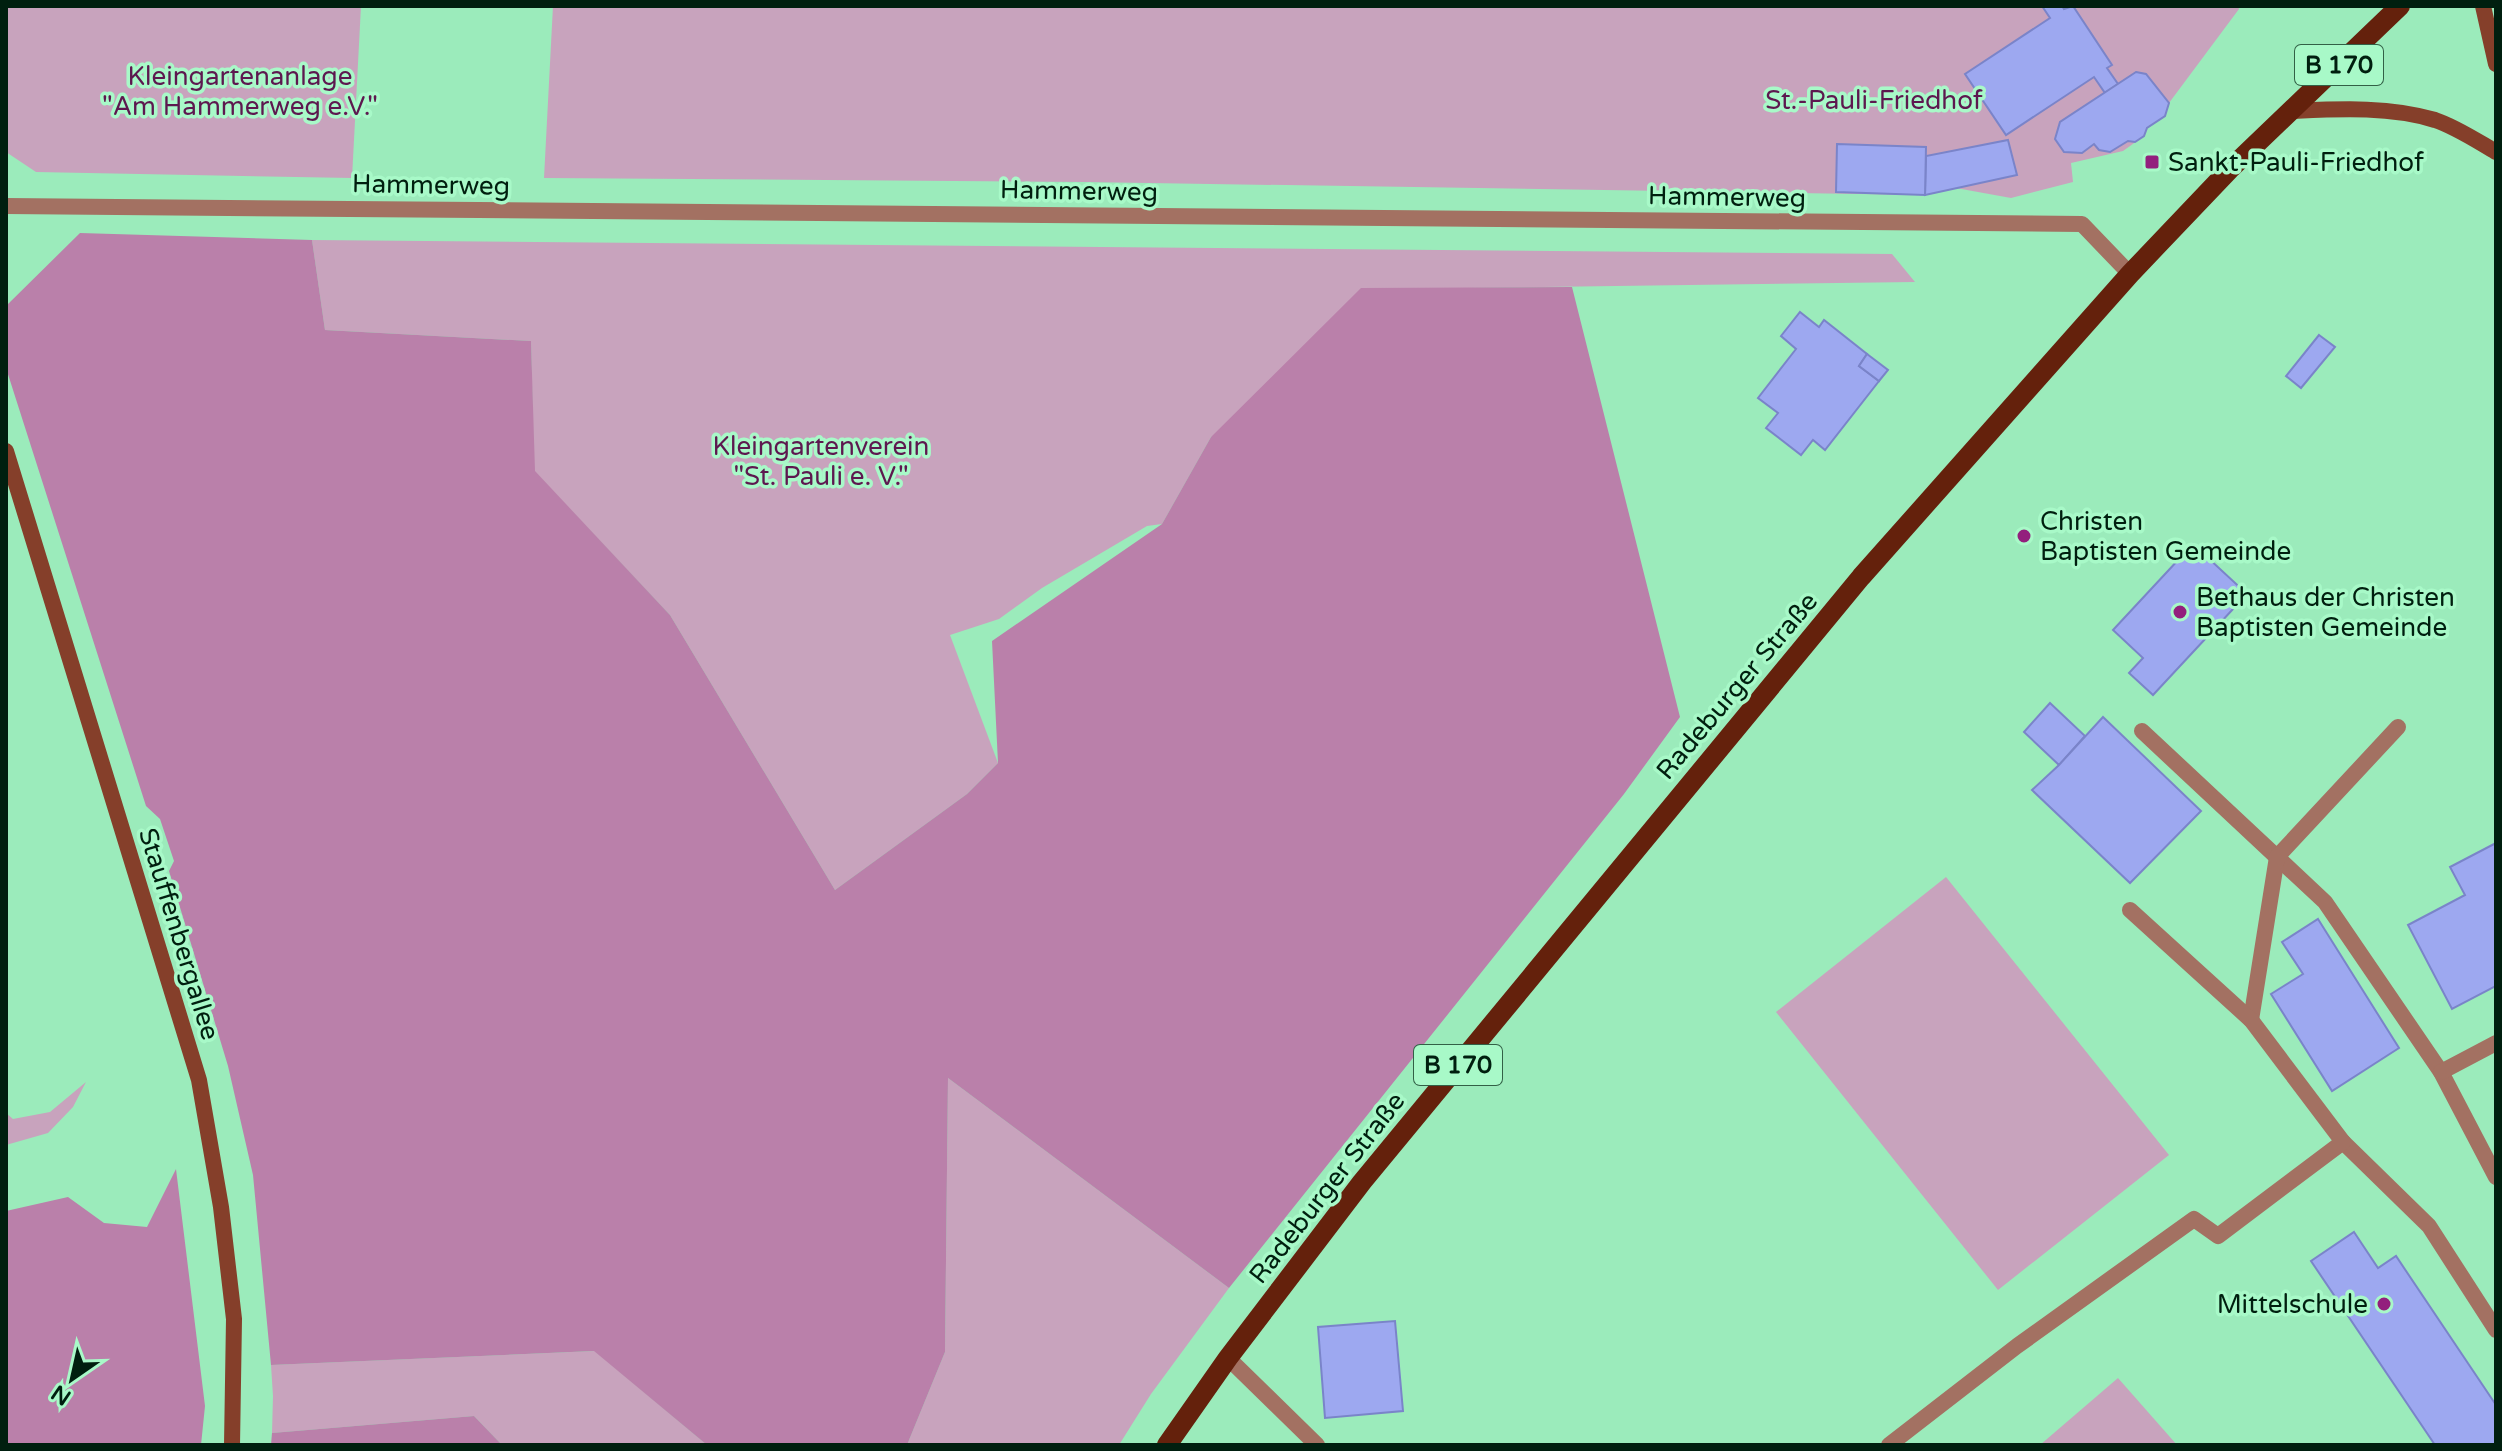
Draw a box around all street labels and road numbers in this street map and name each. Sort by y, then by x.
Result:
road number: B 170 [2295,45,2383,85]
street label: Hammerweg [352,168,510,202]
street label: Hammerweg [1000,174,1158,208]
street label: Hammerweg [1648,180,1806,214]
street label: Radeburger Straße [1650,586,1824,786]
street label: Stauffenbergallee [132,824,226,1044]
road number: B 170 [1414,1045,1502,1085]
street label: Radeburger Straße [1243,1086,1411,1290]

